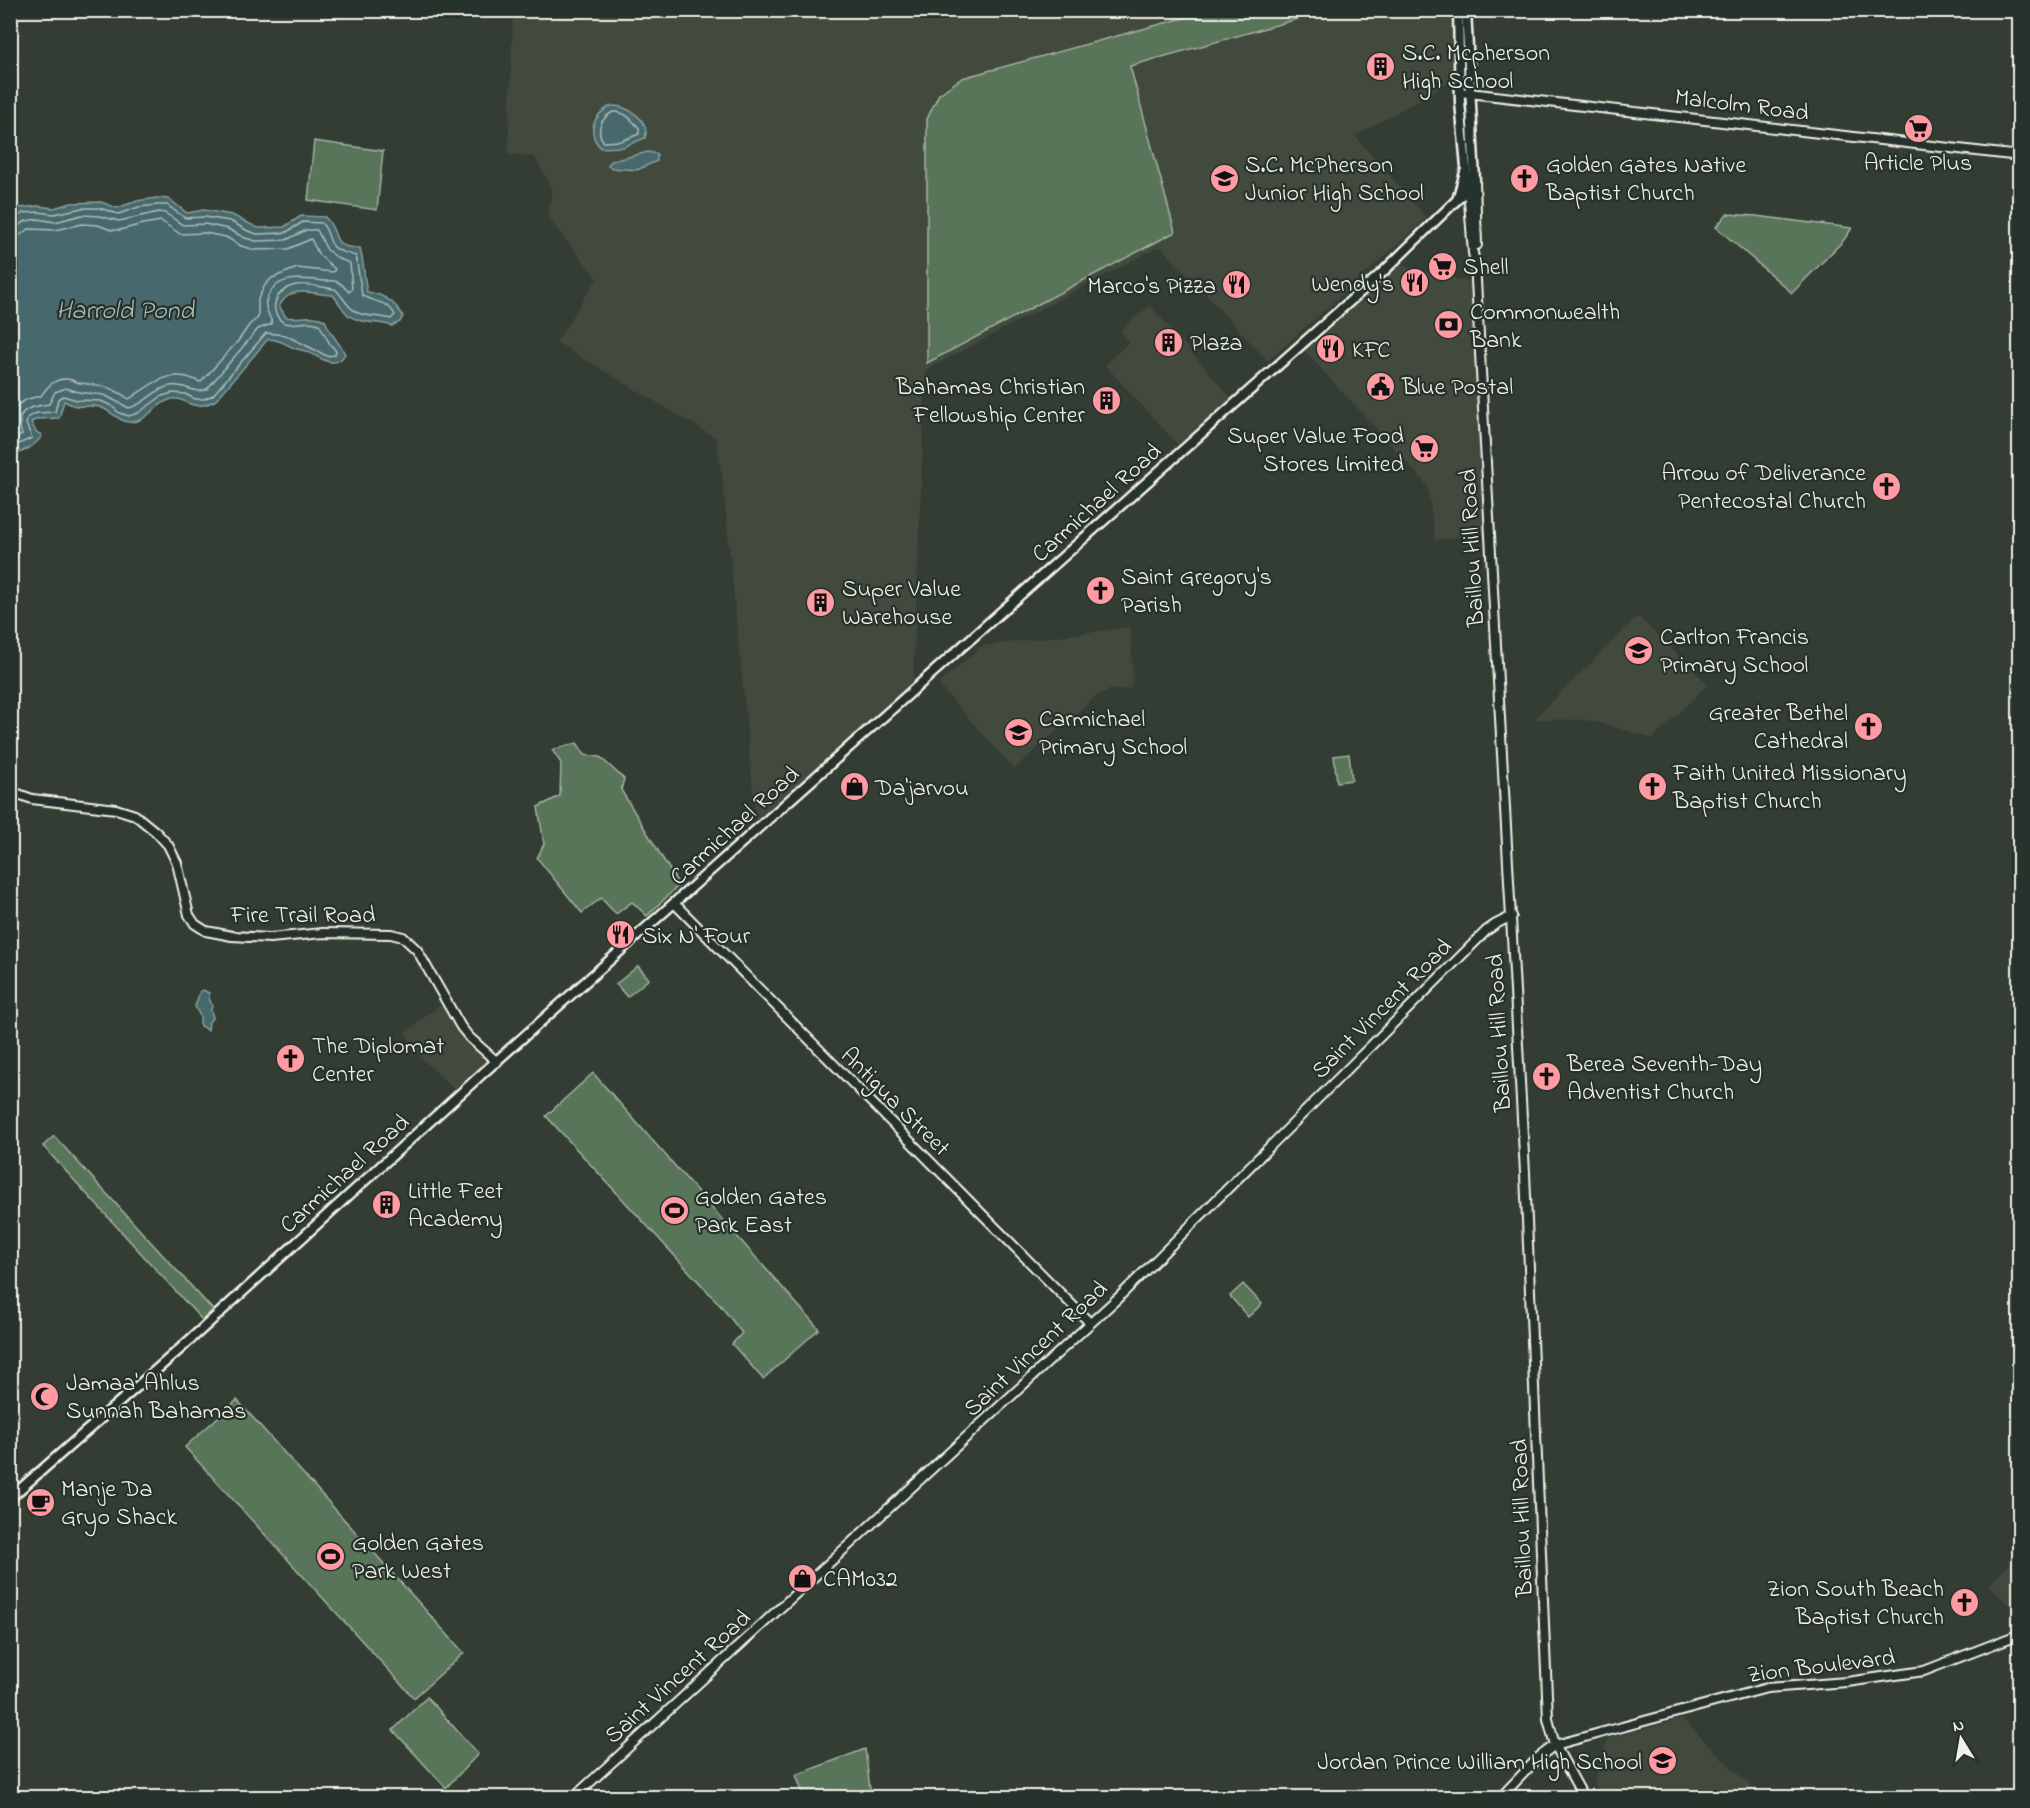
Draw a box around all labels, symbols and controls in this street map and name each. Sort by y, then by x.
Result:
place label: S.C. Mcpherson High School [1402,37,1550,100]
building icon: S.C. Mcpherson High School [1365,50,1397,82]
street label: Malcolm Road [1673,81,1811,132]
supermarket icon: Article Plus [1902,113,1934,145]
place label: Article Plus [1864,147,1972,182]
place label: S.C. McPherson Junior High School [1245,149,1424,212]
place label: Golden Gates Native Baptist Church [1545,149,1746,212]
school or university icon: S.C. McPherson Junior High School [1208,162,1240,194]
church icon: Golden Gates Native Baptist Church [1509,162,1541,194]
supermarket icon: Shell [1426,250,1458,282]
place label: Shell [1463,251,1509,286]
restaurant icon: Wendy's [1399,267,1431,299]
place label: Wendy's [1311,268,1394,304]
restaurant icon: Marco's Pizza [1221,269,1253,301]
place label: Marco's Pizza [1087,270,1216,305]
water label: Harrold Pond [56,293,195,331]
place label: Commonwealth Bank [1469,296,1620,359]
bank icon: Commonwealth Bank [1433,309,1465,341]
building icon: Plaza [1153,326,1185,358]
place label: Plaza [1190,327,1242,362]
restaurant icon: KFC [1315,333,1347,365]
place label: KFC [1352,334,1390,369]
public building icon: Blue Postal [1365,370,1397,402]
place label: Bahamas Christian Fellowship Center [895,371,1086,434]
place label: Blue Postal [1401,371,1513,406]
building icon: Bahamas Christian Fellowship Center [1090,384,1122,416]
place label: Super Value Food Stores Limited [1227,420,1405,483]
supermarket icon: Super Value Food Stores Limited [1409,433,1441,465]
street label: Carmichael Road [1025,435,1171,572]
place label: Arrow of Deliverance Pentecostal Church [1661,457,1866,520]
street label: Baillou Hill Road [1452,467,1495,629]
church icon: Arrow of Deliverance Pentecostal Church [1871,470,1903,502]
place label: Saint Gregory's Parish [1121,561,1272,624]
place label: Super Value Warehouse [842,573,961,636]
church icon: Saint Gregory's Parish [1084,574,1116,606]
building icon: Super Value Warehouse [805,586,837,618]
place label: Carlton Francis Primary School [1660,621,1809,685]
school or university icon: Carlton Francis Primary School [1623,634,1655,666]
place label: Greater Bethel Cathedral [1708,697,1848,760]
place label: Carmichael Primary School [1039,703,1187,767]
church icon: Greater Bethel Cathedral [1853,710,1885,742]
school or university icon: Carmichael Primary School [1002,716,1034,748]
place label: Faith United Missionary Baptist Church [1672,757,1907,820]
street label: Carmichael Road [663,758,809,895]
church icon: Faith United Missionary Baptist Church [1636,770,1668,802]
shop icon: Da'jarvou [838,771,870,803]
place label: Da'jarvou [874,772,969,807]
street label: Fire Trail Road [230,899,376,934]
restaurant icon: Six N' Four [605,919,637,951]
place label: Six N' Four [642,920,751,955]
street label: Saint Vincent Road [1304,931,1462,1088]
street label: Baillou Hill Road [1479,952,1522,1114]
place label: The Diplomat Center [312,1030,444,1093]
street label: Antigua Street [831,1040,957,1166]
church icon: The Diplomat Center [275,1043,307,1075]
place label: Berea Seventh-Day Adventist Church [1566,1048,1762,1111]
church icon: Berea Seventh-Day Adventist Church [1530,1061,1562,1093]
street label: Carmichael Road [273,1106,419,1243]
place label: Little Feet Academy [408,1175,503,1239]
place label: Golden Gates Park East [695,1181,827,1244]
building icon: Little Feet Academy [371,1188,403,1220]
sports icon: Golden Gates Park East [658,1194,690,1226]
street label: Saint Vincent Road [956,1273,1117,1426]
place label: Jamaa' Ahlus Sunnah Bahamas [66,1367,246,1430]
mosque icon: Jamaa' Ahlus Sunnah Bahamas [29,1380,61,1412]
street label: Baillou Hill Road [1503,1438,1544,1599]
place label: Manje Da Gryo Shack [61,1473,177,1537]
cafe icon: Manje Da Gryo Shack [24,1486,56,1518]
place label: Golden Gates Park West [352,1527,484,1590]
sports icon: Golden Gates Park West [315,1540,347,1572]
shop icon: CAM032 [786,1562,818,1594]
place label: CAM032 [823,1563,898,1598]
place label: Zion South Beach Baptist Church [1767,1573,1944,1636]
church icon: Zion South Beach Baptist Church [1949,1586,1981,1618]
street label: Saint Vincent Road [598,1602,760,1753]
street label: Zion Boulevard [1745,1641,1898,1694]
north arrow [1931,1709,1991,1769]
text: N [1951,1713,1966,1739]
school or university icon: Jordan Prince William High School [1647,1745,1679,1777]
place label: Jordan Prince William High School [1317,1746,1642,1781]

